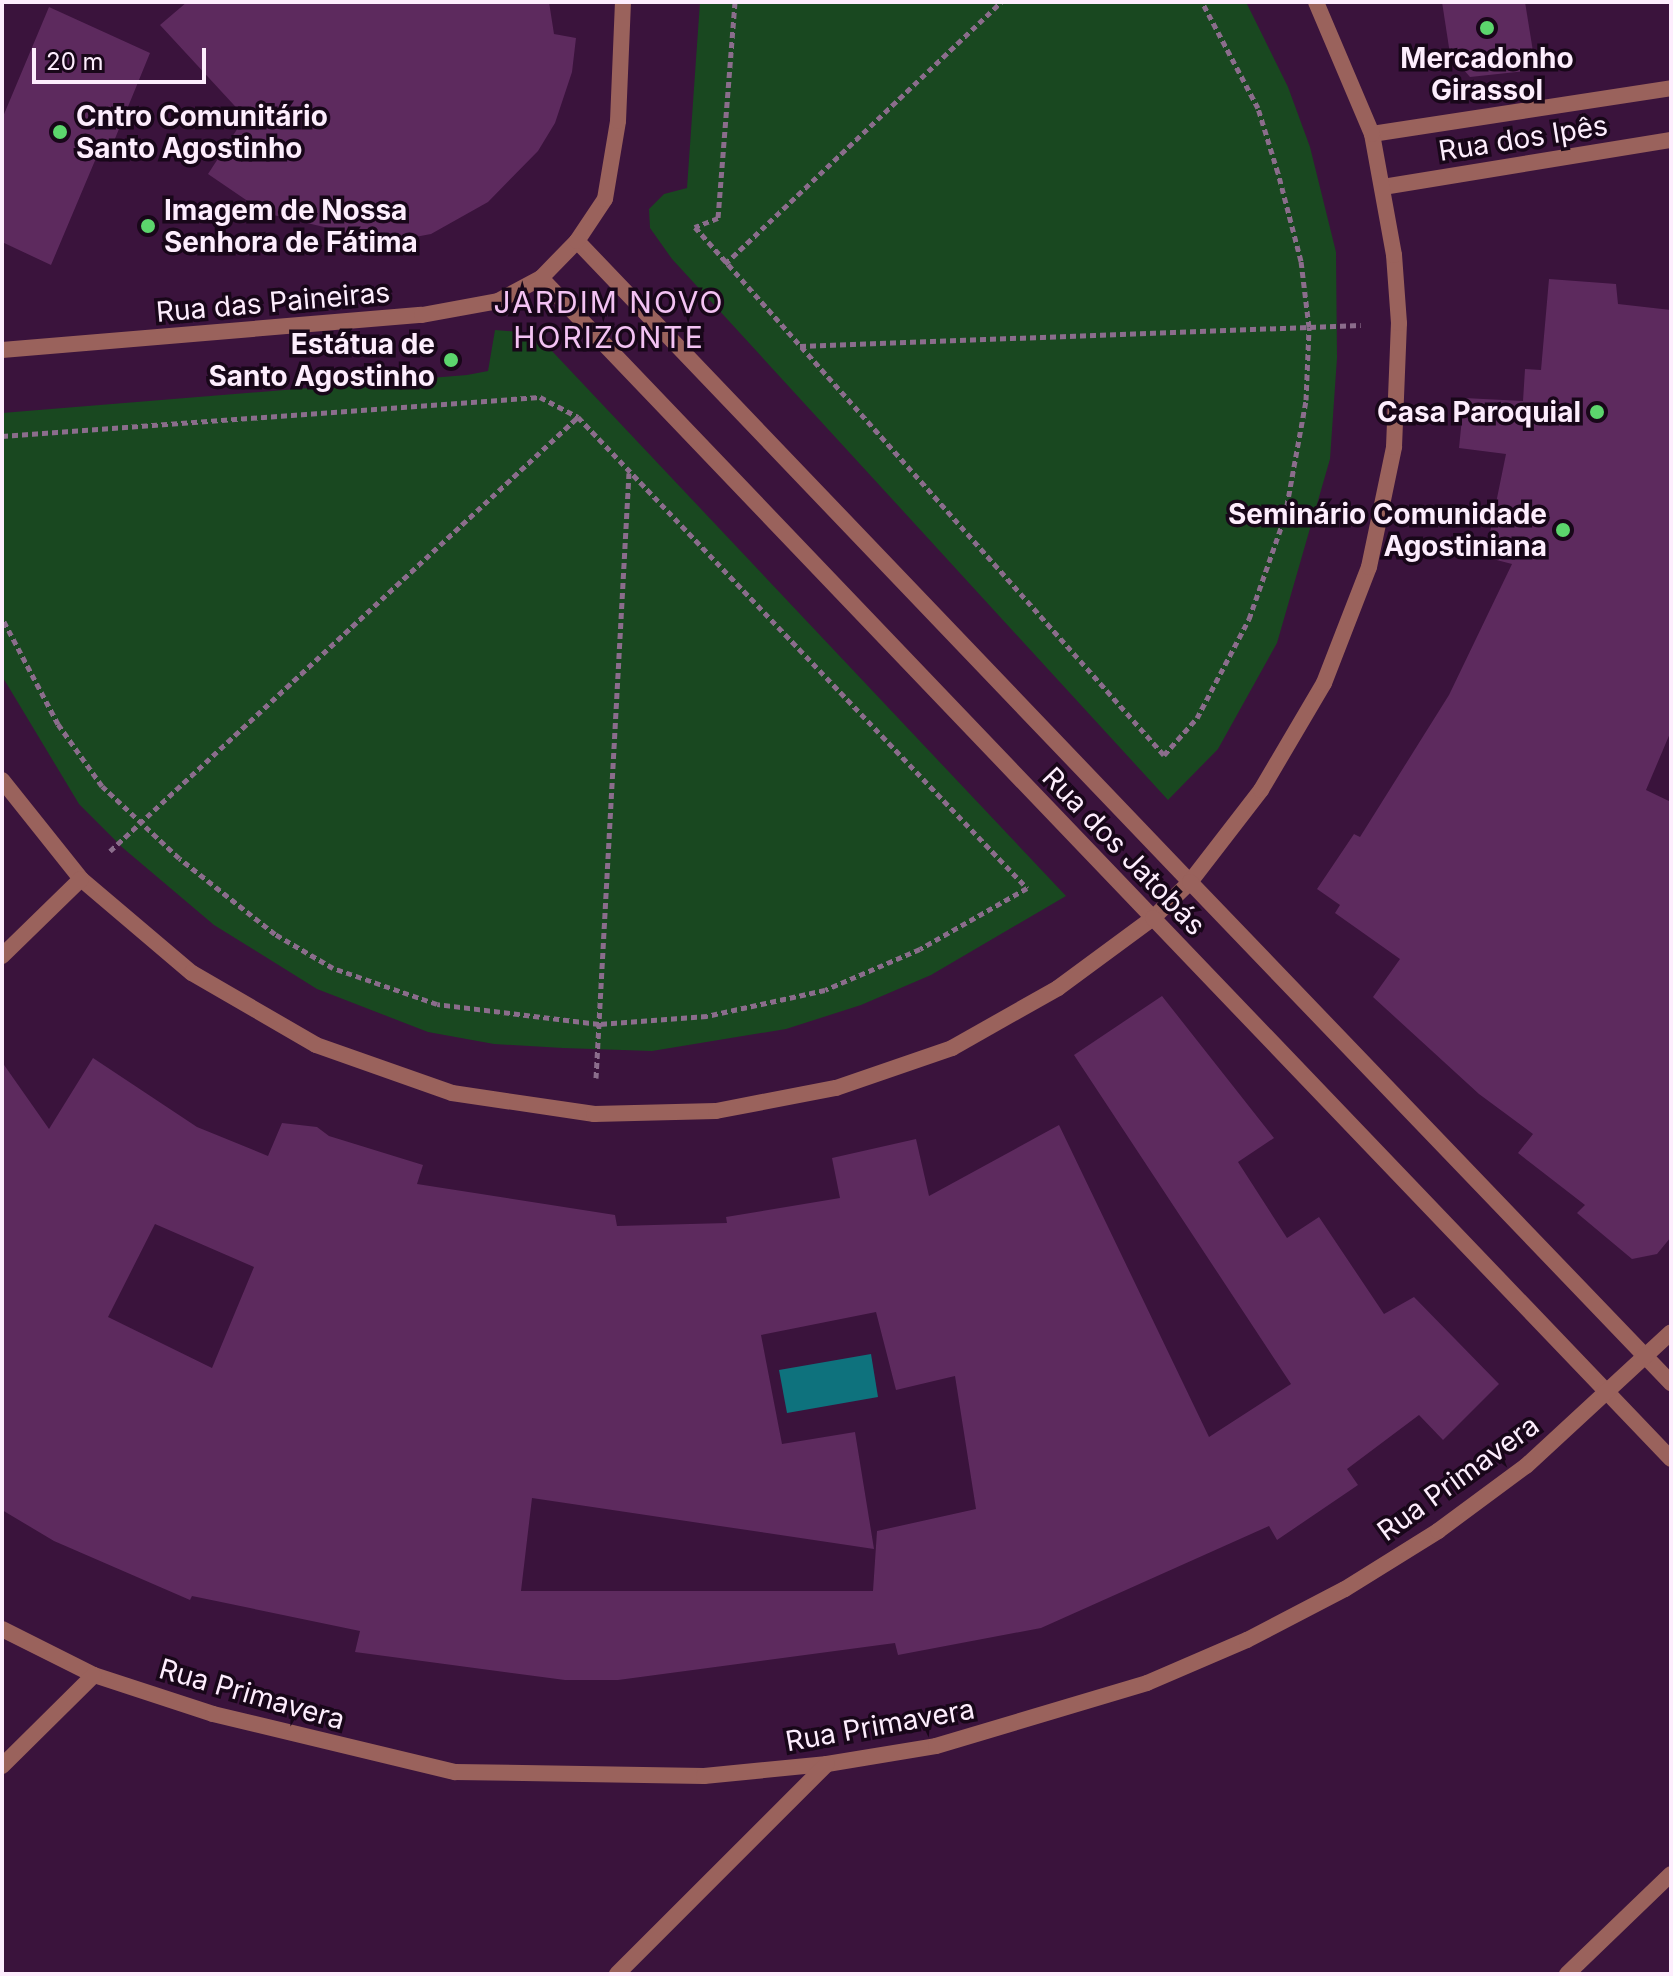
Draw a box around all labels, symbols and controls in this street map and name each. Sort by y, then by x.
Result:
marker: Mercadonho Girassol [1478,19,1496,37]
scale bar [36,32,210,82]
place label: Mercadonho Girassol [1400,41,1574,107]
text: 20 m [46,47,104,76]
place label: Cntro Comunitário Santo Agostinho [76,99,328,165]
street label: Rua dos Ipês [1436,108,1610,168]
marker: Cntro Comunitário Santo Agostinho [51,123,69,141]
place label: Imagem de Nossa Senhora de Fátima [164,193,418,259]
marker: Imagem de Nossa Senhora de Fátima [139,217,157,235]
street label: Rua das Paineiras [155,275,391,329]
district label: JARDIM NOVO HORIZONTE [494,284,724,354]
place label: Estátua de Santo Agostinho [209,327,435,393]
marker: Estátua de Santo Agostinho [442,351,460,369]
place label: Casa Paroquial [1377,395,1581,429]
marker: Casa Paroquial [1588,403,1606,421]
place label: Seminário Comunidade Agostiniana [1228,497,1547,563]
marker: Seminário Comunidade Agostiniana [1554,521,1572,539]
street label: Rua dos Jatobás [1035,760,1213,942]
street label: Rua Primavera [1371,1408,1545,1548]
street label: Rua Primavera [155,1651,349,1737]
street label: Rua Primavera [783,1692,977,1758]

